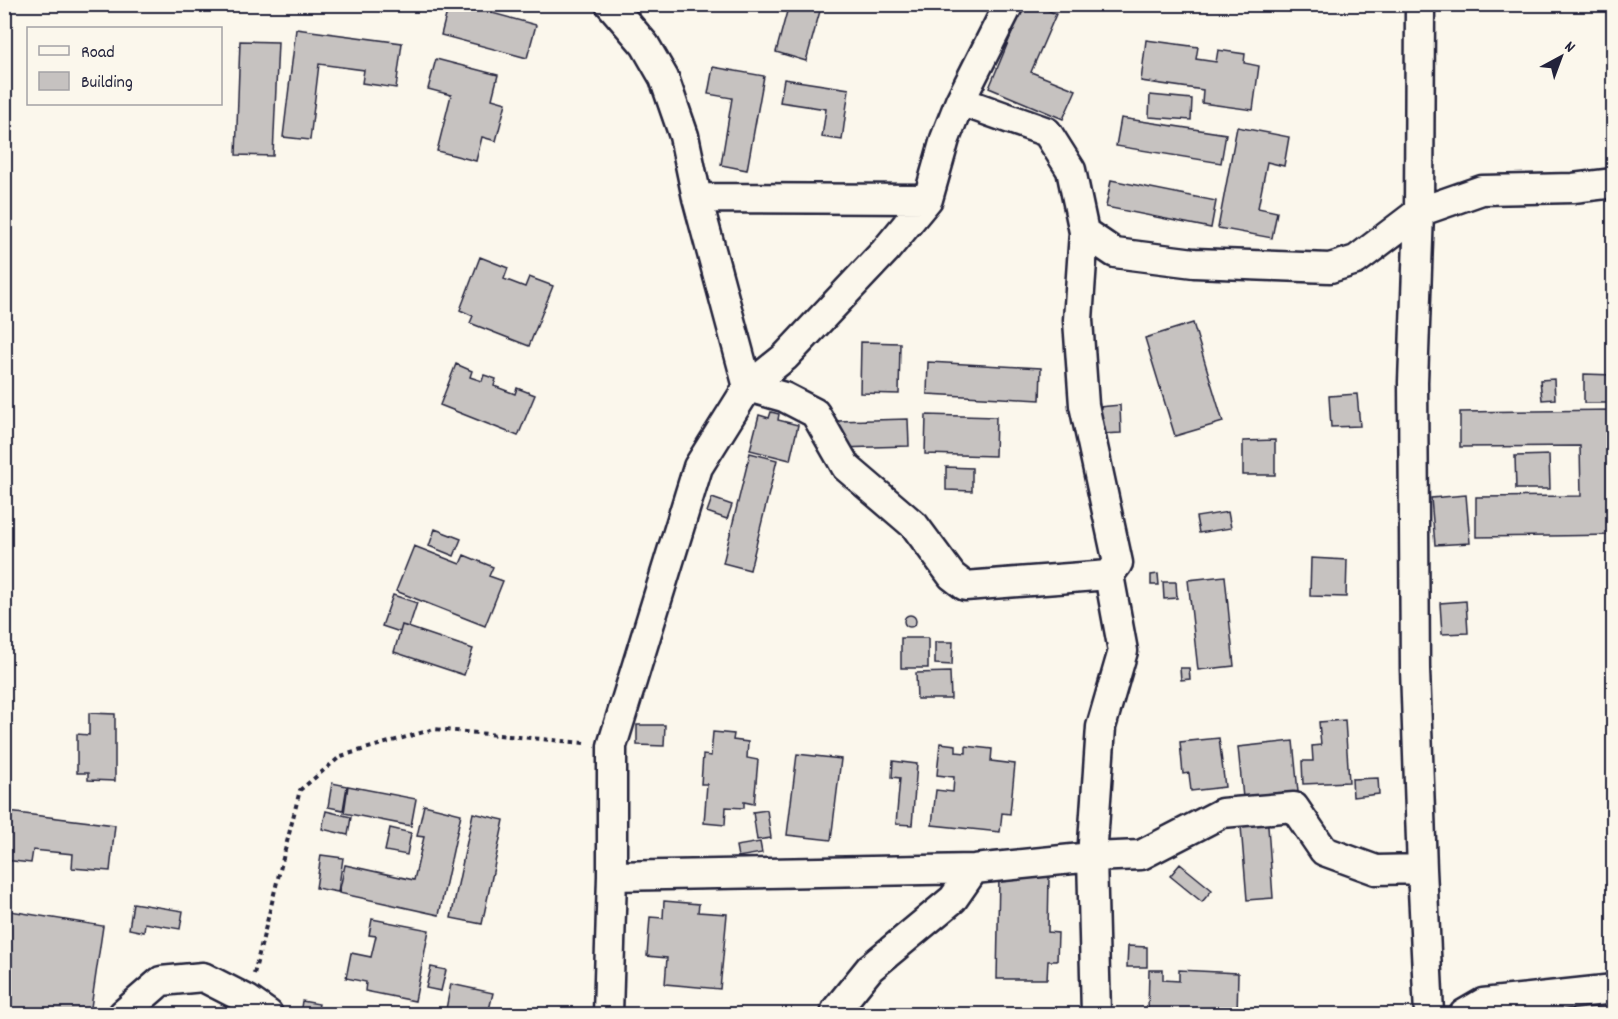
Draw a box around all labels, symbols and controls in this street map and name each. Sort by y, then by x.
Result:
legend [27,27,222,105]
north arrow [1531,27,1591,87]
text: N [1559,36,1580,59]
text: Road [81,41,115,66]
text: Building [81,71,133,96]

